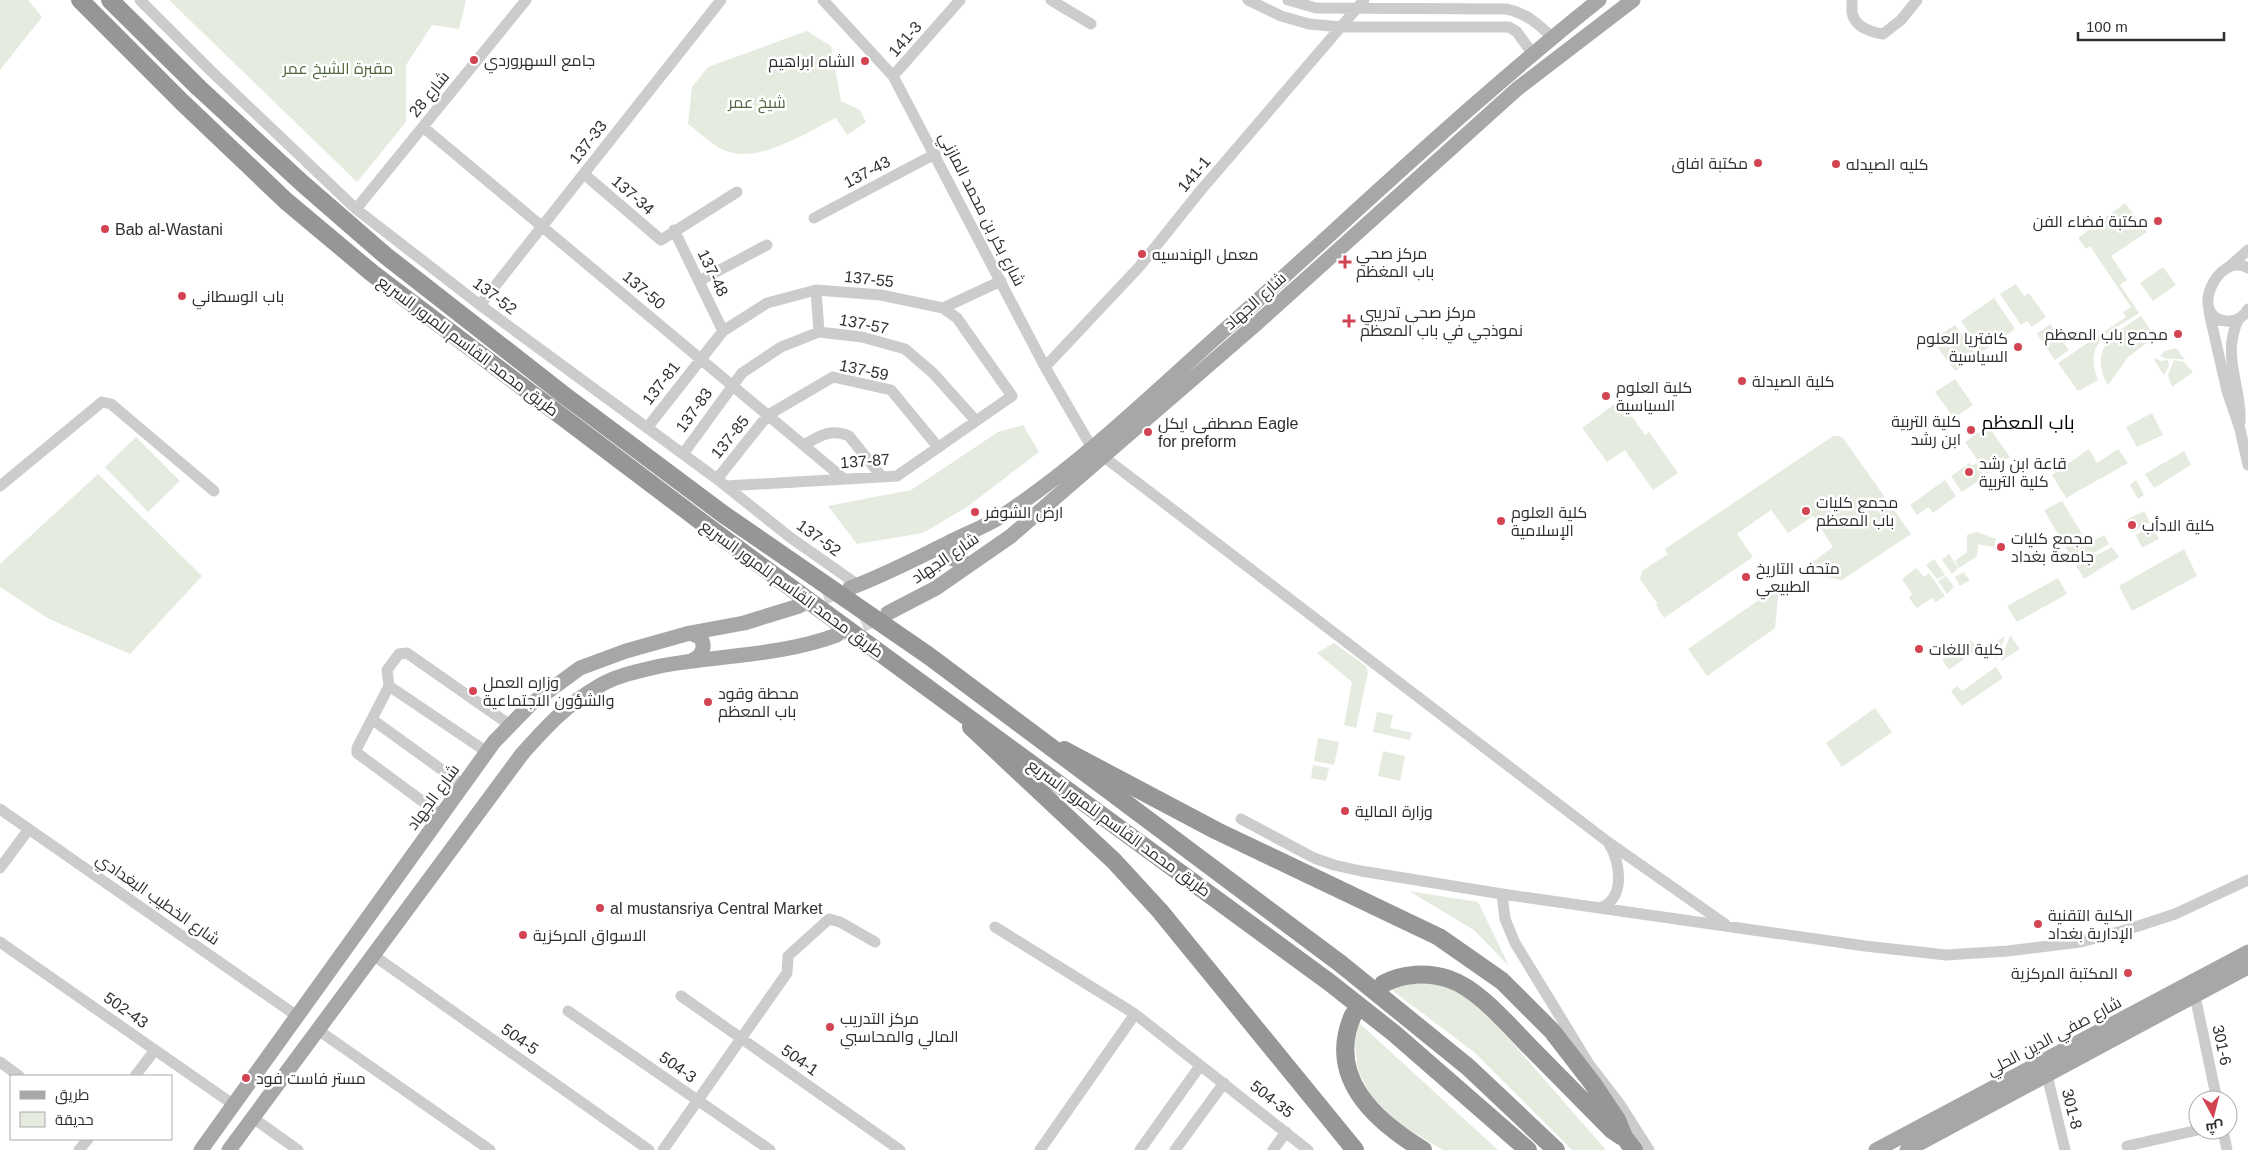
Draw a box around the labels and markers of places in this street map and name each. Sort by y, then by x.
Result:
place label: جامع السهروردي [484,52,595,74]
place label: الشاه ابراهيم [768,53,855,73]
marker: جامع السهروردي [468,54,480,66]
marker: الشاه ابراهيم [859,55,871,67]
place label: مكتبة افاق [1672,155,1748,174]
place label: كليه الصيدله [1846,156,1929,174]
marker: مكتبة افاق [1752,157,1764,169]
marker: كليه الصيدله [1830,158,1842,170]
place label: مكتبة فضاء الفن [2033,213,2148,232]
marker: مكتبة فضاء الفن [2152,215,2164,227]
place label: Bab al-Wastani [115,221,223,238]
marker: Bab al-Wastani [99,223,111,235]
place label: مركز صحي باب المغظم [1356,245,1434,283]
place label: معمل الهندسيه [1152,246,1259,265]
marker: معمل الهندسيه [1136,248,1148,260]
marker: مركز صحي باب المغظم [1338,255,1352,269]
place label: باب الوسطاني [192,288,284,310]
marker: باب الوسطاني [176,290,188,302]
place label: مركز صحي تدريبي نموذجي في باب المعظم [1360,304,1523,344]
marker: مركز صحي تدريبي نموذجي في باب المعظم [1342,314,1356,328]
place label: مجمع باب المعظم [2044,326,2168,346]
marker: مجمع باب المعظم [2172,328,2184,340]
place label: كافتريا العلوم السياسية [1916,330,2008,366]
marker: كافتريا العلوم السياسية [2012,341,2024,353]
place label: كلية الصيدلة [1752,373,1835,391]
marker: كلية الصيدلة [1736,375,1748,387]
place label: كلية العلوم السياسية [1616,379,1692,415]
marker: كلية العلوم السياسية [1600,390,1612,402]
place label: كلية التربية ابن رشد [1891,413,1961,450]
place label: مصطفى ايكل Eagle for preform [1158,415,1298,450]
marker: كلية التربية ابن رشد [1965,424,1977,436]
marker: مصطفى ايكل Eagle for preform [1142,426,1154,438]
place label: قاعة ابن رشد كلية التربية [1979,455,2067,491]
marker: قاعة ابن رشد كلية التربية [1963,466,1975,478]
place label: مجمع كليات باب المعظم [1816,494,1898,532]
place label: ارض الشوفر [984,504,1063,523]
place label: كلية العلوم الإسلامية [1511,504,1587,540]
marker: مجمع كليات باب المعظم [1800,505,1812,517]
marker: ارض الشوفر [969,506,981,518]
marker: كلية العلوم الإسلامية [1495,515,1507,527]
place label: كلية الادأب [2142,516,2215,535]
marker: كلية الادأب [2126,519,2138,531]
place label: مجمع كليات جامعة بغداد [2011,530,2094,566]
marker: مجمع كليات جامعة بغداد [1995,541,2007,553]
place label: متحف التاريخ الطبيعي [1756,560,1840,600]
marker: متحف التاريخ الطبيعي [1740,571,1752,583]
place label: كلية اللغات [1929,641,2003,659]
marker: كلية اللغات [1913,643,1925,655]
place label: وزاره العمل والشؤون الاجتماعية [483,674,614,711]
marker: وزاره العمل والشؤون الاجتماعية [467,685,479,697]
place label: محطة وقود باب المعظم [718,685,799,723]
marker: محطة وقود باب المعظم [702,696,714,708]
place label: وزارة المالية [1355,803,1433,821]
marker: وزارة المالية [1339,805,1351,817]
place label: al mustansriya Central Market [610,900,823,917]
marker: al mustansriya Central Market [594,902,606,914]
place label: الكلية التقنية الإدارية بغداد [2048,907,2133,943]
marker: الكلية التقنية الإدارية بغداد [2032,918,2044,930]
place label: الاسواق المركزية [533,927,647,946]
marker: الاسواق المركزية [517,929,529,941]
place label: المكتبة المركزية [2011,965,2118,983]
marker: المكتبة المركزية [2122,967,2134,979]
place label: مركز التدريب المالي والمحاسبي [840,1010,959,1050]
marker: مركز التدريب المالي والمحاسبي [824,1021,836,1033]
place label: مستر فاست فود [256,1070,366,1088]
marker: مستر فاست فود [240,1072,252,1084]

